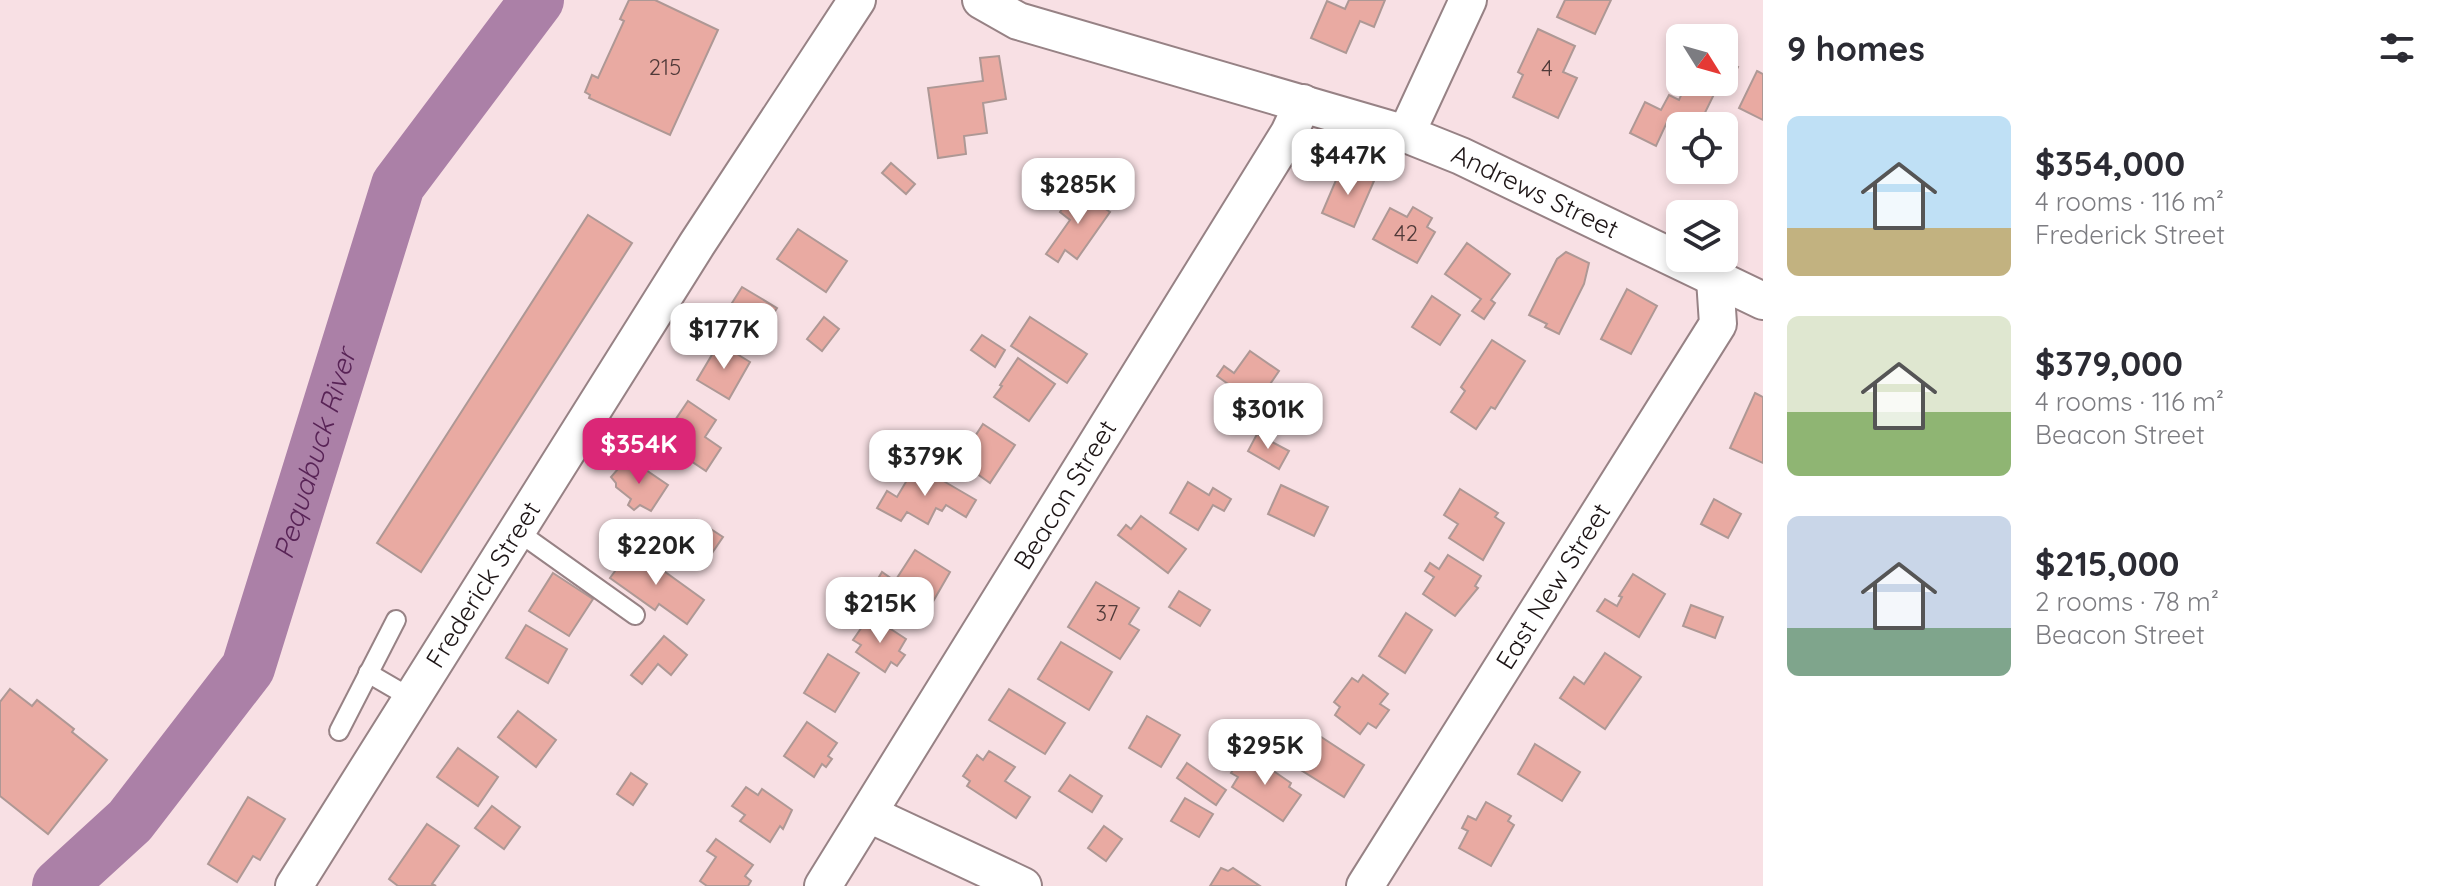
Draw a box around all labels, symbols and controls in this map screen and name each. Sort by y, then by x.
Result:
north arrow [1666,24,1738,96]
map controls [1666,24,1738,272]
icon: filters [2375,26,2419,70]
text: 9 homes [1787,27,1925,70]
house number: 215 [649,53,681,81]
house number: 4 [1541,54,1553,82]
button: locate [1666,112,1738,184]
pin: $447K [1292,129,1404,197]
street label: Andrews Street [1447,137,1624,245]
text: $447K [1310,138,1386,171]
text: $354,000 [2035,142,2185,185]
icon: home [1851,148,1947,244]
pin: $285K [1022,158,1134,226]
text: $285K [1040,167,1116,200]
text: 4 rooms · 116 m² [2035,185,2224,218]
button: layers [1666,200,1738,272]
text: Frederick Street [2035,218,2225,251]
house number: 42 [1394,219,1418,247]
pin: $177K [668,303,780,371]
text: $177K [688,312,760,345]
water label: Pequabuck River [265,341,364,563]
text: $379,000 [2035,342,2183,385]
icon: home [1851,348,1947,444]
pin: $301K [1212,383,1324,451]
text: 4 rooms · 116 m² [2035,385,2224,418]
text: $301K [1232,392,1304,425]
street label: Beacon Street [1006,414,1123,576]
pin: $354K [583,418,695,486]
text: Beacon Street [2035,418,2205,451]
text: $354K [601,427,677,460]
pin: $379K [869,430,981,498]
text: $379K [887,439,963,472]
street label: Frederick Street [418,495,547,674]
street label: East New Street [1488,497,1617,675]
pin: $220K [600,519,712,587]
text: $220K [617,528,695,561]
text: $215,000 [2035,542,2179,585]
icon: home [1851,548,1947,644]
pin: $215K [824,577,936,645]
text: 2 rooms · 78 m² [2035,585,2219,618]
text: $215K [844,586,916,619]
house number: 37 [1096,599,1118,627]
text: Beacon Street [2035,618,2205,651]
pin: $295K [1209,719,1321,787]
text: $295K [1226,728,1304,761]

